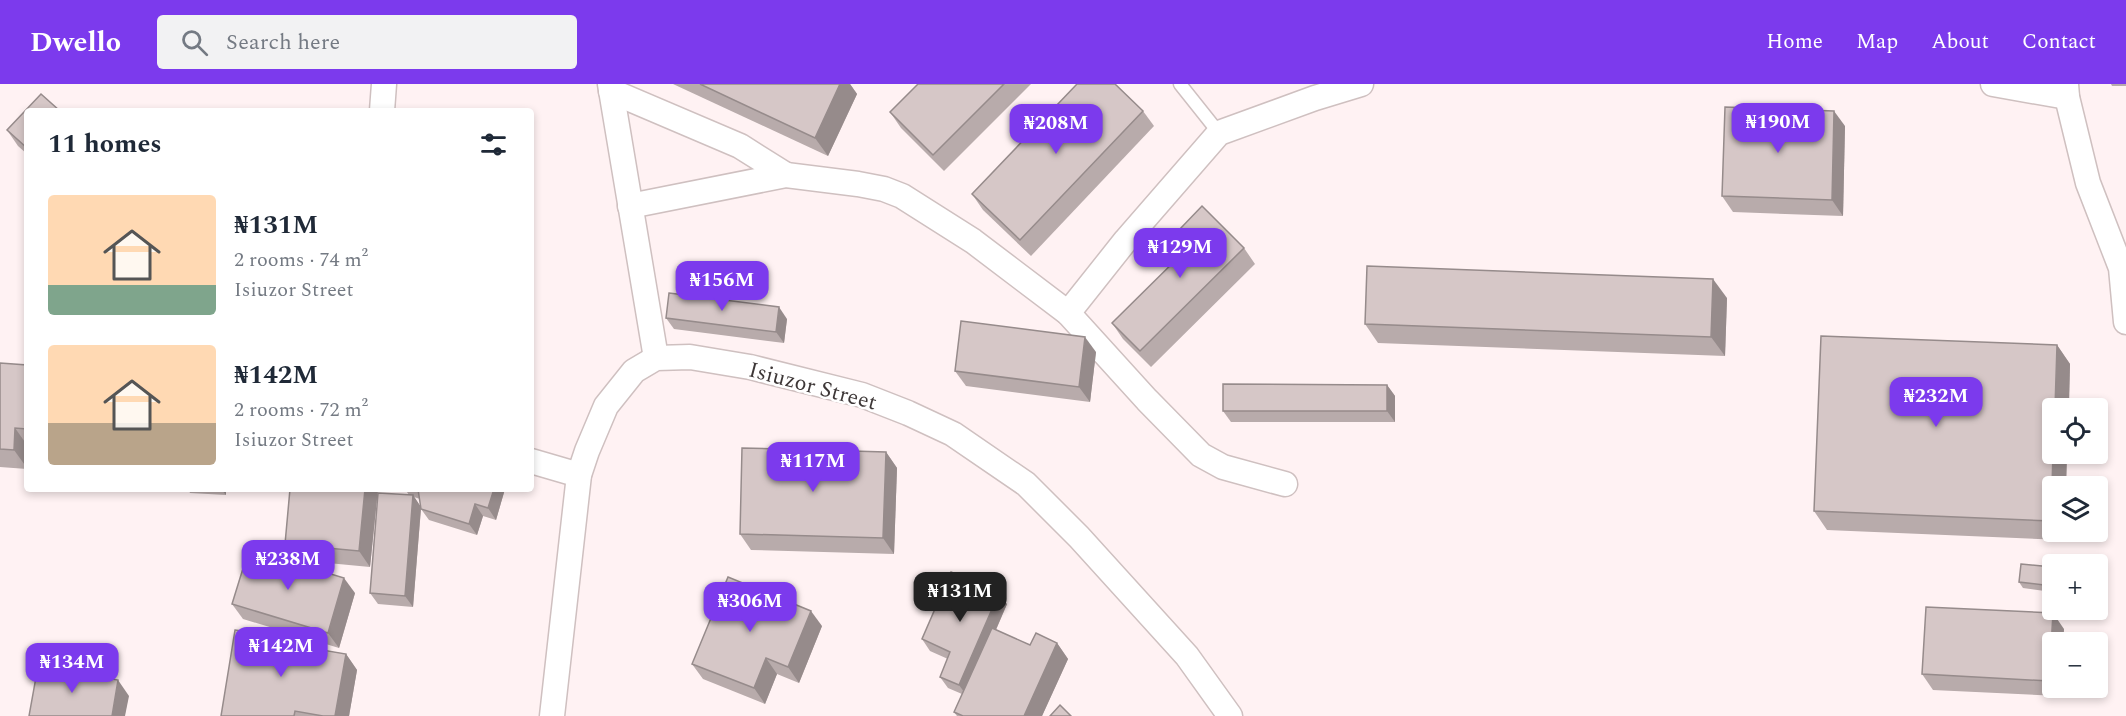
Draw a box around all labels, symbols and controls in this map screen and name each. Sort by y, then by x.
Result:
search box [157,15,577,69]
text: Dwello [30,21,121,64]
icon: search [178,26,211,59]
text: Search here [226,26,340,59]
text: Home [1766,26,1823,58]
text: Map [1856,26,1898,58]
text: About [1931,26,1989,58]
text: Contact [2022,26,2096,58]
pin: ₦190M [1736,103,1820,154]
pin: ₦208M [1014,104,1098,155]
text: ₦190M [1746,107,1810,137]
text: ₦208M [1024,108,1088,138]
text: 11 homes [48,124,162,164]
icon: filters [477,128,510,161]
text: ₦131M [234,205,318,245]
icon: home [96,219,168,291]
pin: ₦129M [1138,228,1222,279]
text: ₦129M [1148,232,1212,262]
text: 2 rooms · 74 m² [234,245,368,275]
pin: ₦156M [680,261,764,312]
text: ₦156M [690,265,754,295]
text: Isiuzor Street [234,275,354,305]
street label: Isiuzor Street [745,353,881,419]
text: ₦142M [234,355,318,395]
icon: home [96,369,168,441]
pin: ₦232M [1894,377,1978,428]
text: ₦232M [1904,381,1968,411]
text: 2 rooms · 72 m² [234,395,368,425]
map controls [2042,398,2108,698]
button: locate [2042,398,2108,464]
text: Isiuzor Street [234,425,354,455]
pin: ₦117M [771,442,855,493]
text: ₦117M [781,446,845,476]
button: layers [2042,476,2108,542]
pin: ₦238M [246,540,330,591]
text: ₦238M [256,544,320,574]
button: + [2042,554,2108,620]
pin: ₦131M [918,572,1002,623]
text: ₦131M [928,576,992,606]
pin: ₦306M [708,582,792,633]
text: ₦306M [718,586,782,616]
pin: ₦142M [239,627,323,678]
text: ₦142M [249,631,313,661]
button: − [2042,632,2108,698]
pin: ₦134M [30,643,114,694]
text: ₦134M [40,647,104,677]

